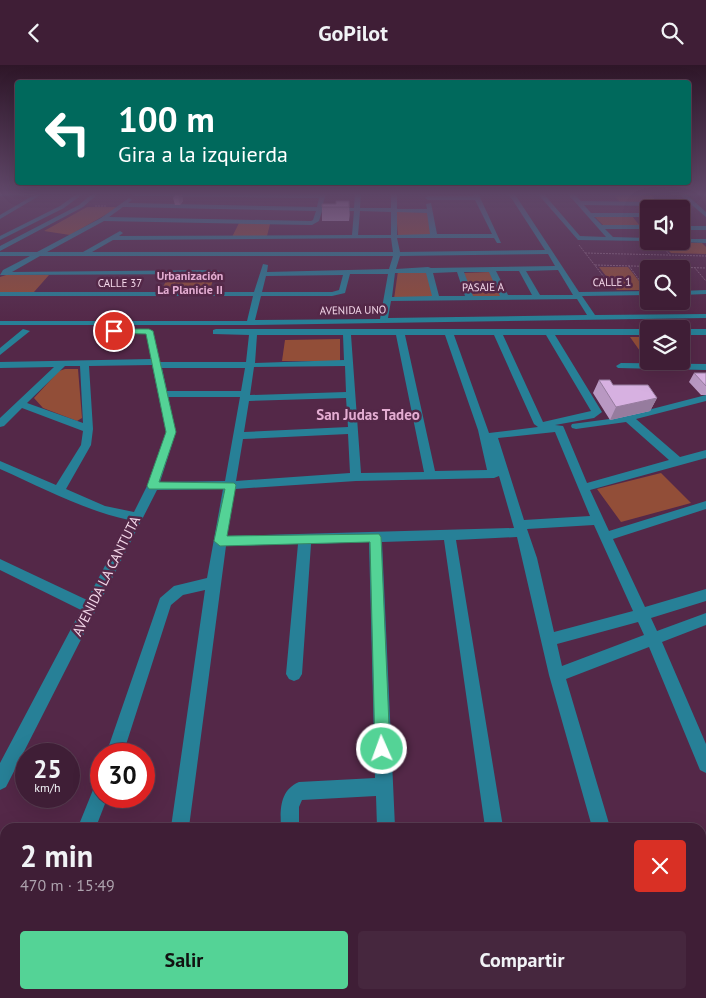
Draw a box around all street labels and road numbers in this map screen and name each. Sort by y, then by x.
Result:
street label: CALLE 1 [593,275,631,289]
street label: CALLE 37 [98,276,142,290]
street label: PASAJE A [462,280,505,294]
street label: AVENIDA UNO [320,302,386,318]
street label: AVENIDA LA CANTUTA [68,512,144,639]

